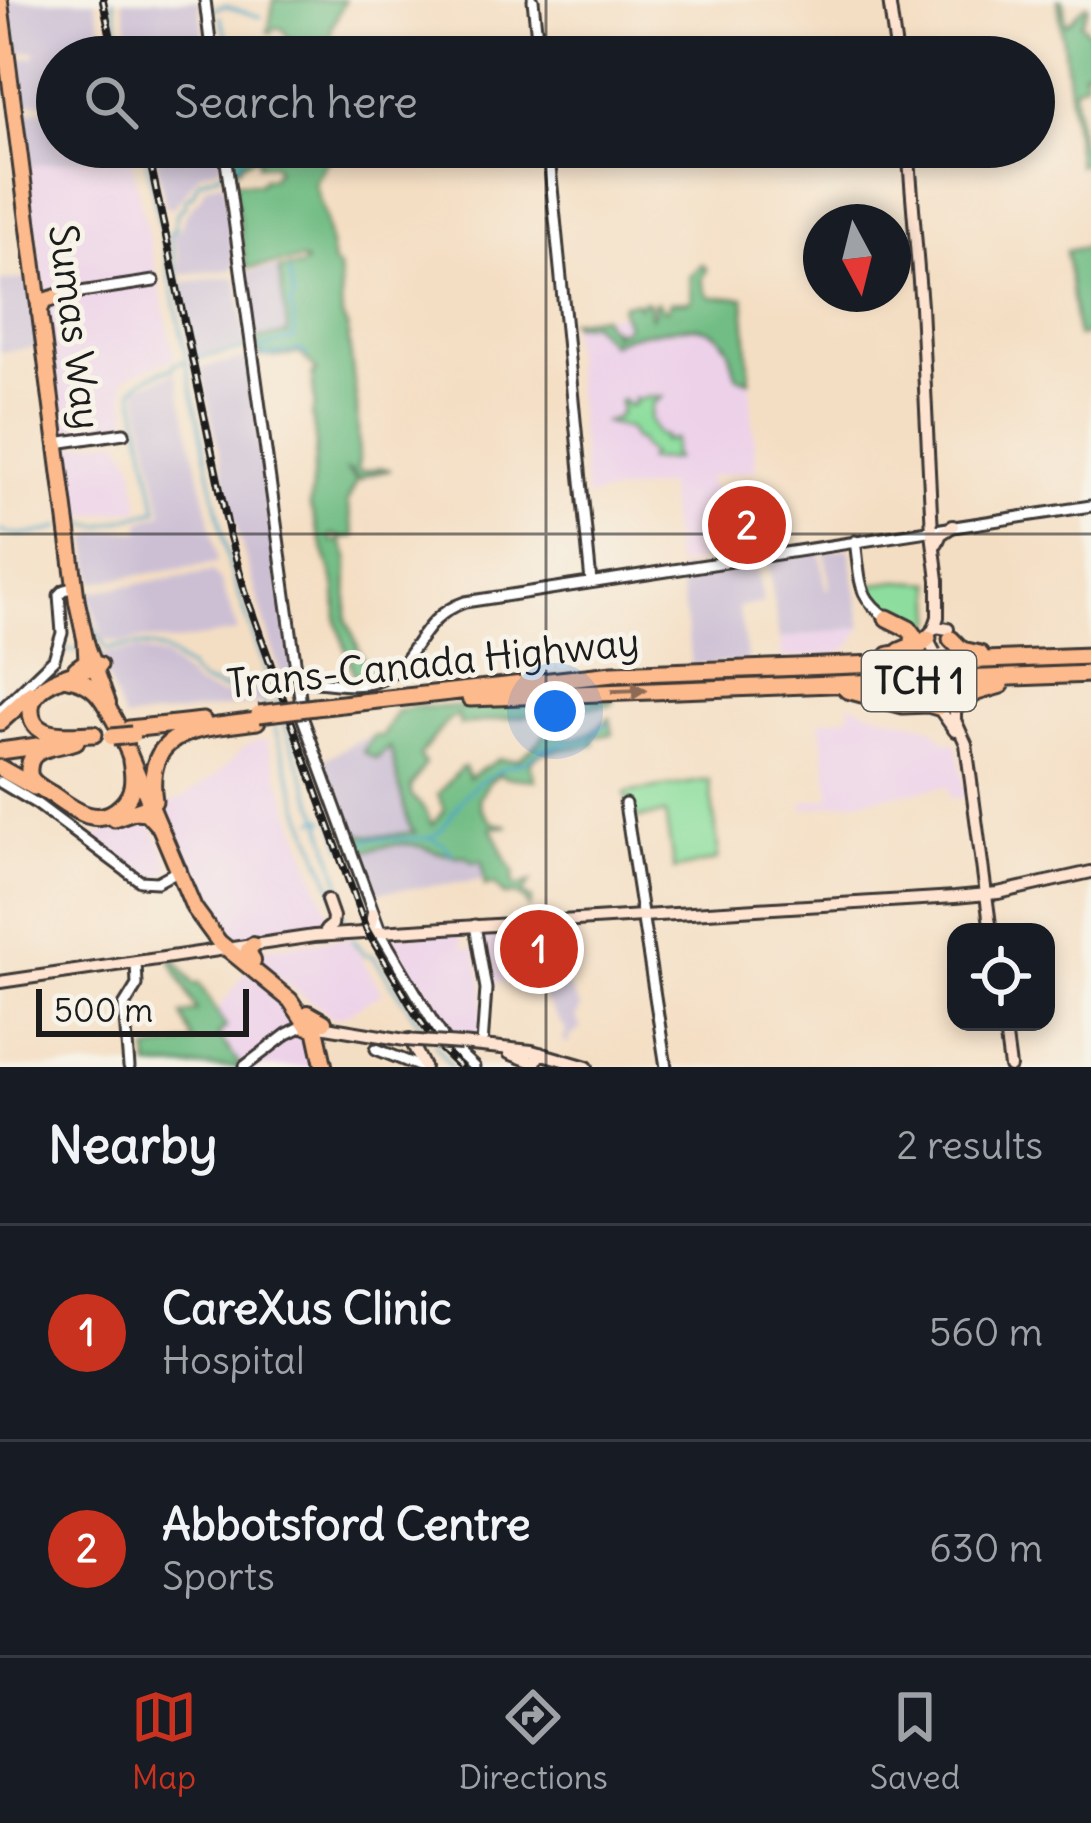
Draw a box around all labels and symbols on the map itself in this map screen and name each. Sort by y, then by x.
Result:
north arrow [803,204,911,312]
street label: Sumas Way [38,222,112,432]
pin: 2 [708,480,786,570]
street label: Trans-Canada Highway [224,617,642,709]
road number: TCH 1 [862,651,976,711]
your location [525,681,585,741]
one-way arrow [611,682,649,701]
pin: 1 [500,904,578,994]
scale bar [36,983,249,1036]

